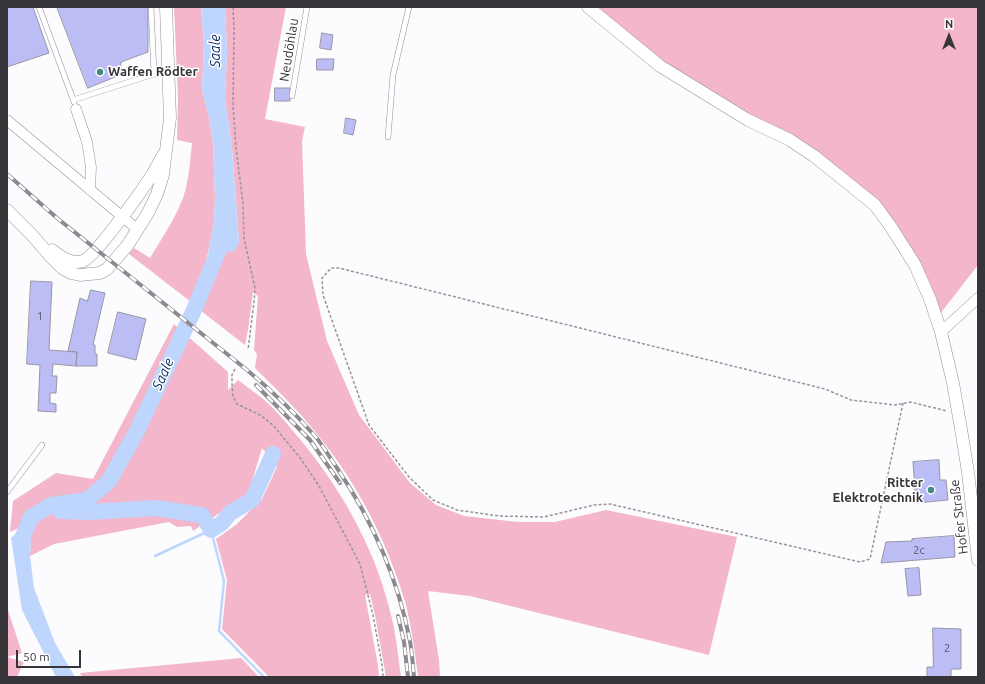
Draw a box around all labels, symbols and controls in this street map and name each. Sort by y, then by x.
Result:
north arrow [929,16,969,56]
street label: Neudöhlau [276,17,302,83]
text: N [945,18,953,30]
water label: Saale [207,34,223,68]
place label: Waffen Rödter [108,64,198,80]
marker: Waffen Rödter [95,67,105,77]
house number: 1 [37,309,43,323]
water label: Saale [149,355,177,393]
place label: Ritter Elektrotechnik [833,475,923,506]
street label: Hofer Straße [947,479,971,555]
marker: Ritter Elektrotechnik [926,485,936,495]
house number: 2c [913,543,925,557]
house number: 2 [944,641,950,655]
scale bar [18,642,83,668]
text: 50 m [23,650,50,663]

